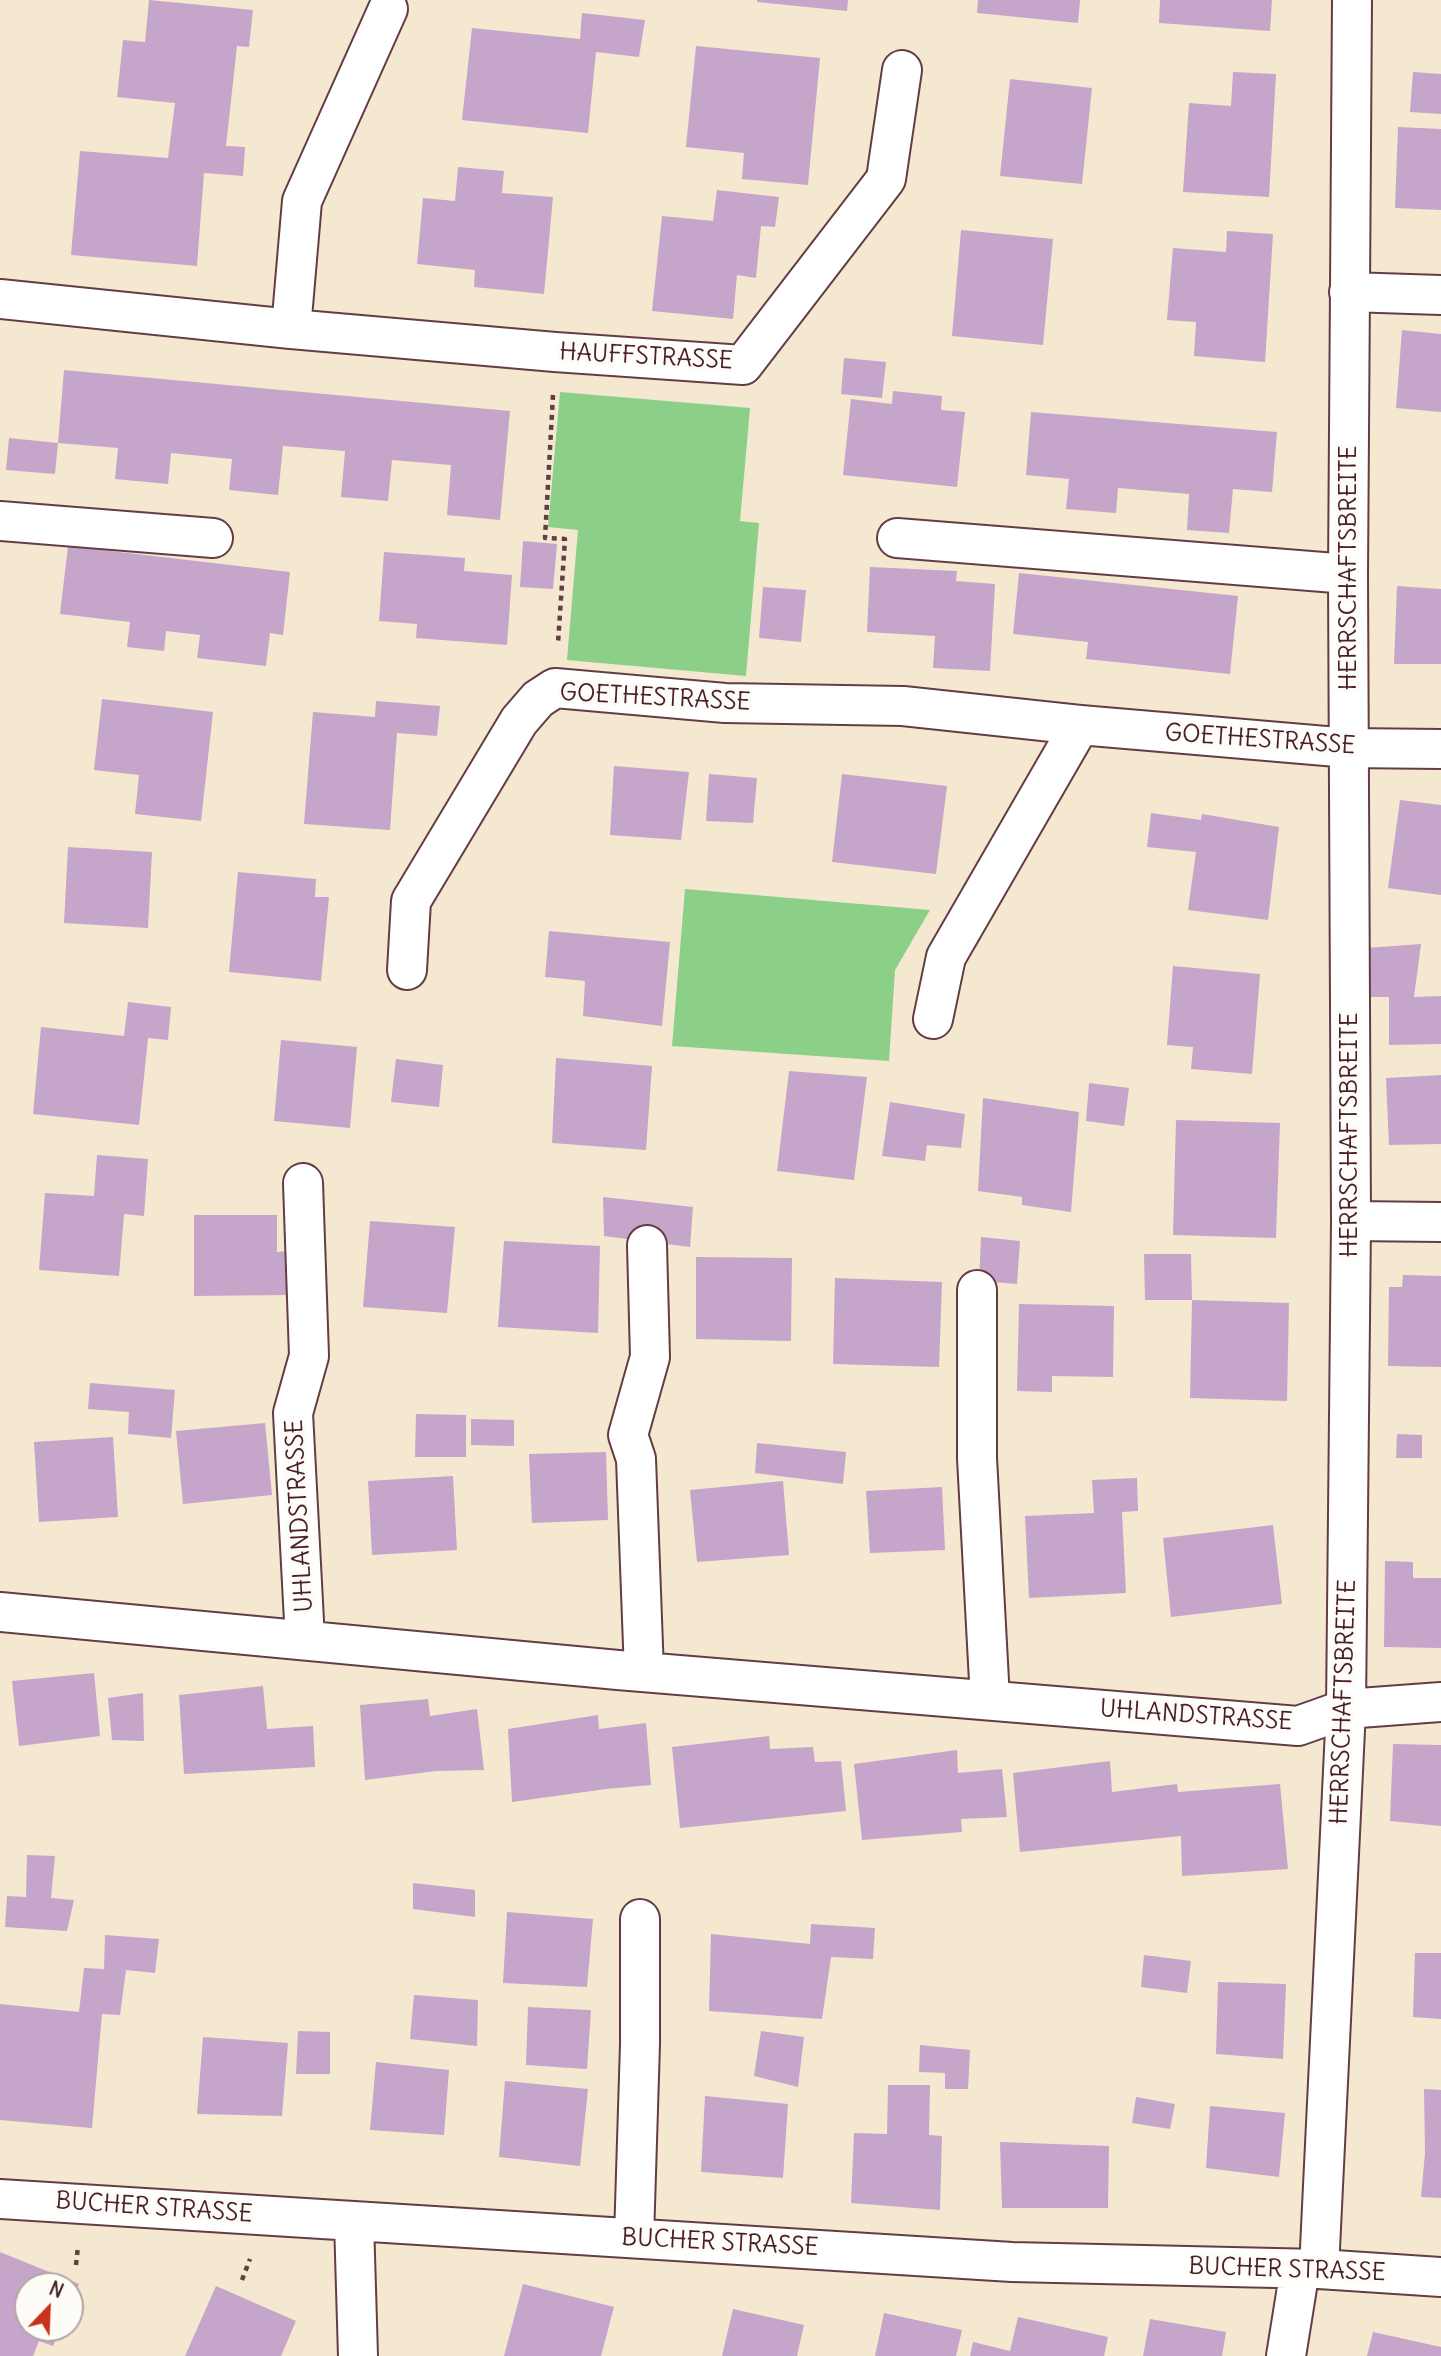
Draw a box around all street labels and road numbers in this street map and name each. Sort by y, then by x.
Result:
street label: HAUFFSTRASSE [559,338,733,376]
street label: HERRSCHAFTSBREITE [1335,445,1363,691]
street label: GOETHESTRASSE [559,679,751,717]
street label: GOETHESTRASSE [1164,719,1356,761]
street label: HERRSCHAFTSBREITE [1336,1012,1364,1258]
street label: UHLANDSTRASSE [281,1419,319,1613]
street label: HERRSCHAFTSBREITE [1325,1579,1363,1825]
street label: UHLANDSTRASSE [1099,1695,1293,1737]
street label: BUCHER STRASSE [55,2187,253,2229]
street label: BUCHER STRASSE [621,2223,819,2263]
street label: BUCHER STRASSE [1188,2252,1386,2288]

